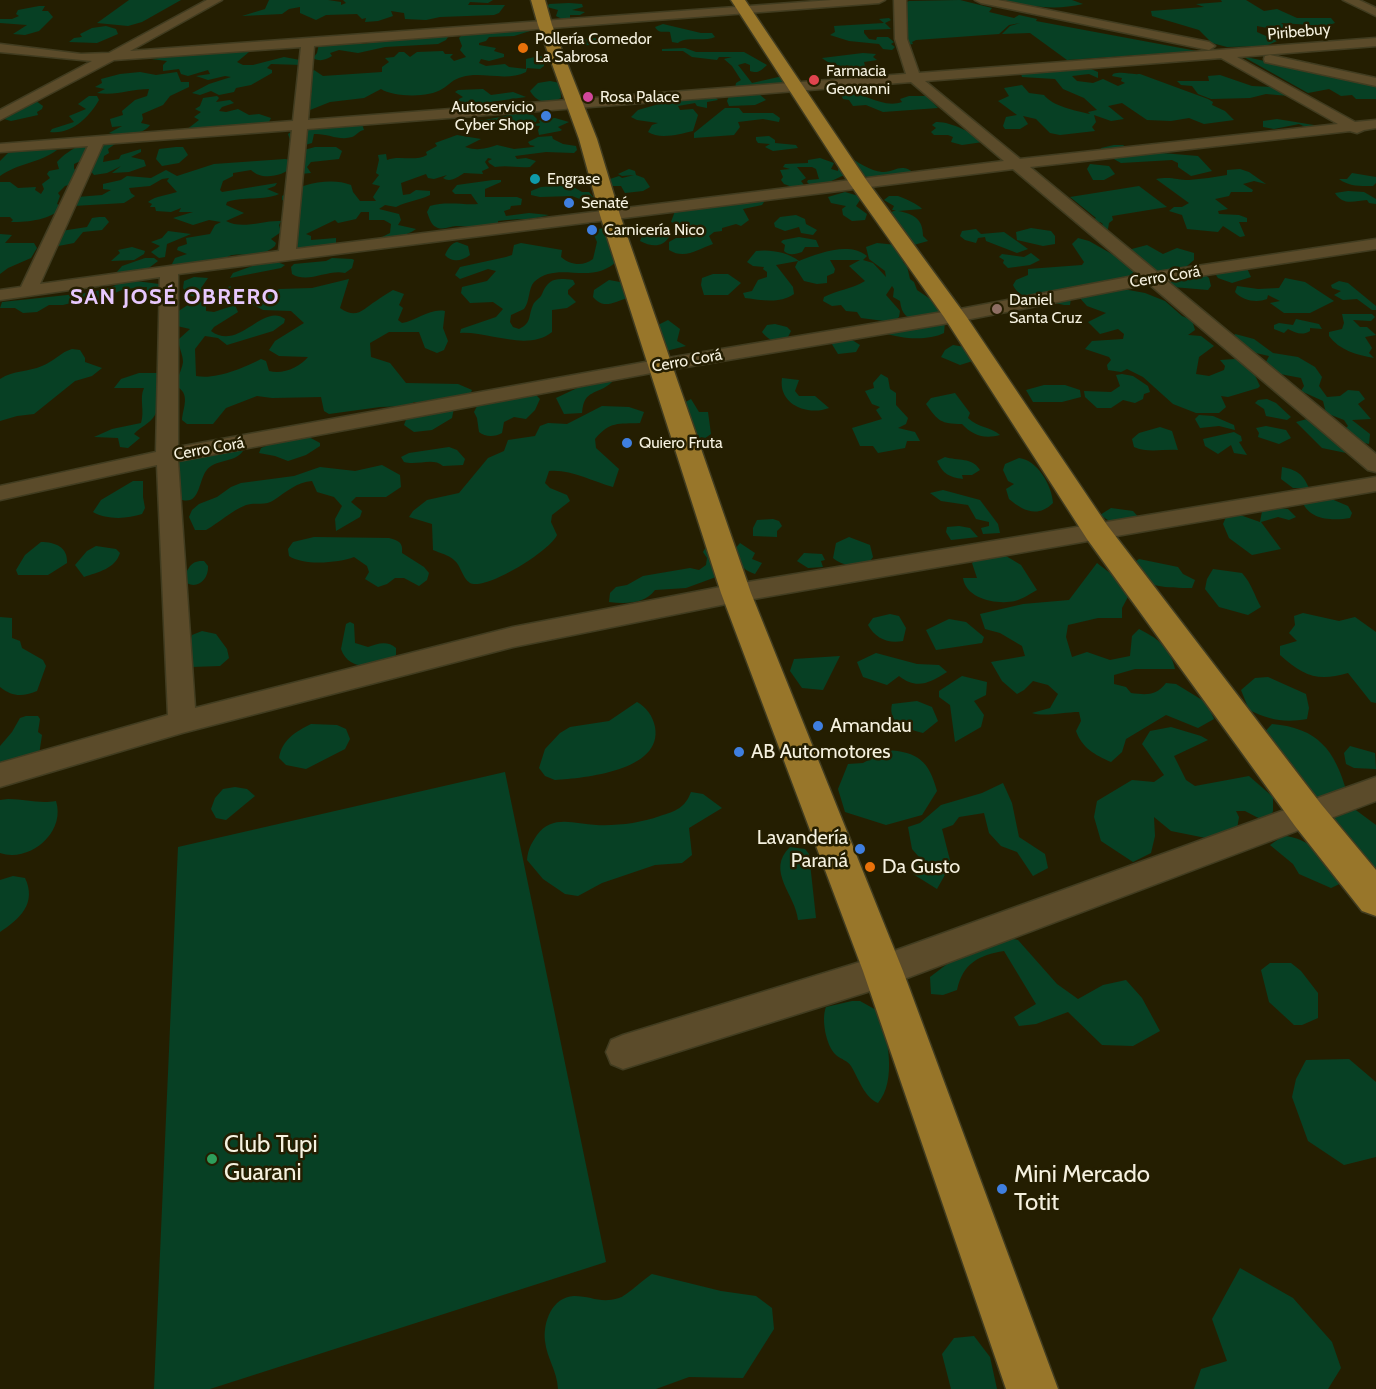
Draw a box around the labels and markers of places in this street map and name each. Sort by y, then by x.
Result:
place label: Pollería Comedor La Sabrosa [535,29,652,67]
marker: Pollería Comedor La Sabrosa [516,41,530,55]
place label: Farmacia Geovanni [826,61,890,99]
marker: Farmacia Geovanni [807,73,821,87]
place label: Rosa Palace [600,87,679,107]
marker: Rosa Palace [581,90,595,104]
place label: Autoservicio Cyber Shop [451,97,534,135]
marker: Autoservicio Cyber Shop [539,109,553,123]
place label: Engrase [547,169,600,189]
marker: Engrase [528,172,542,186]
place label: Senaté [581,193,629,213]
marker: Senaté [562,196,576,210]
place label: Carnicería Nico [604,220,704,240]
marker: Carnicería Nico [585,223,599,237]
place label: Daniel Santa Cruz [1009,290,1082,328]
marker: Daniel Santa Cruz [990,302,1004,316]
place label: Quiero Fruta [639,433,723,453]
marker: Quiero Fruta [620,436,634,450]
place label: Amandau [830,714,912,738]
marker: Amandau [811,719,825,733]
place label: AB Automotores [751,740,891,764]
marker: AB Automotores [732,745,746,759]
place label: Lavandería Paraná [757,826,848,873]
marker: Lavandería Paraná [853,842,867,856]
place label: Da Gusto [882,855,960,879]
marker: Da Gusto [863,860,877,874]
place label: Club Tupi Guarani [224,1131,317,1187]
marker: Club Tupi Guarani [205,1152,219,1166]
place label: Mini Mercado Totit [1014,1161,1150,1217]
marker: Mini Mercado Totit [995,1182,1009,1196]

